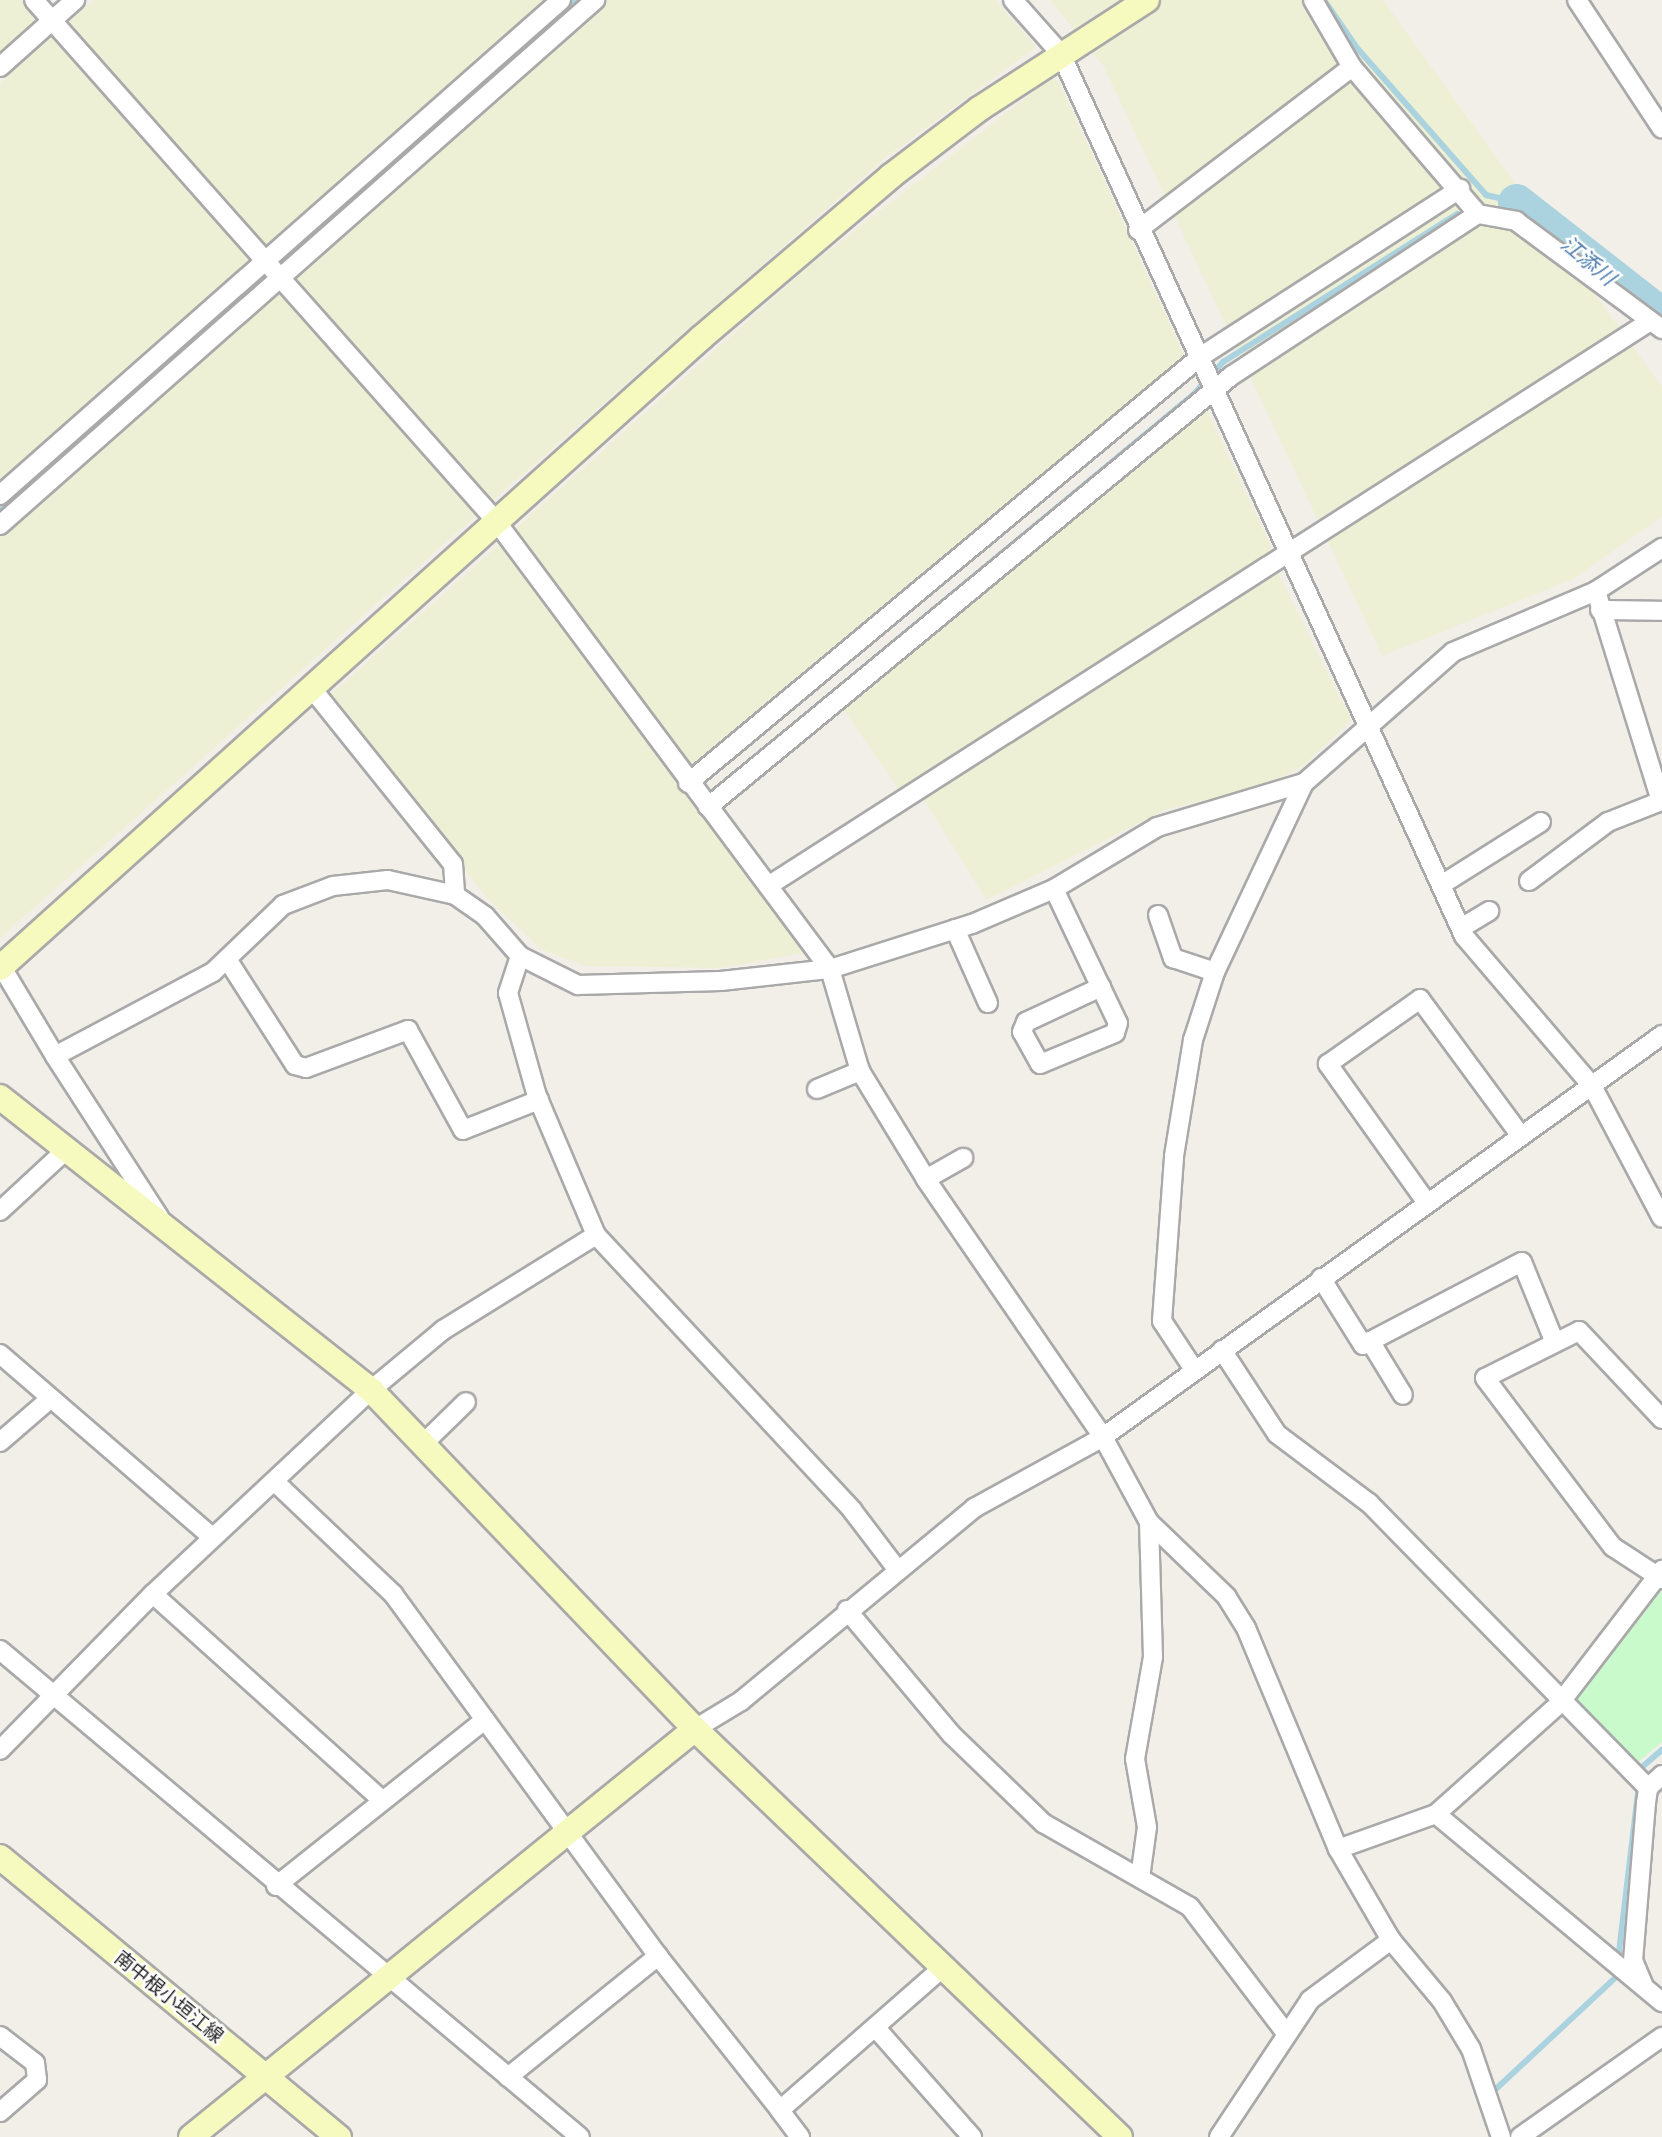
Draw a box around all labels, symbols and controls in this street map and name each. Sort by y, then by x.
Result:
water label: 江添川 [1556,231,1620,291]
street label: 南中根小垣江線 [110,1946,228,2048]

